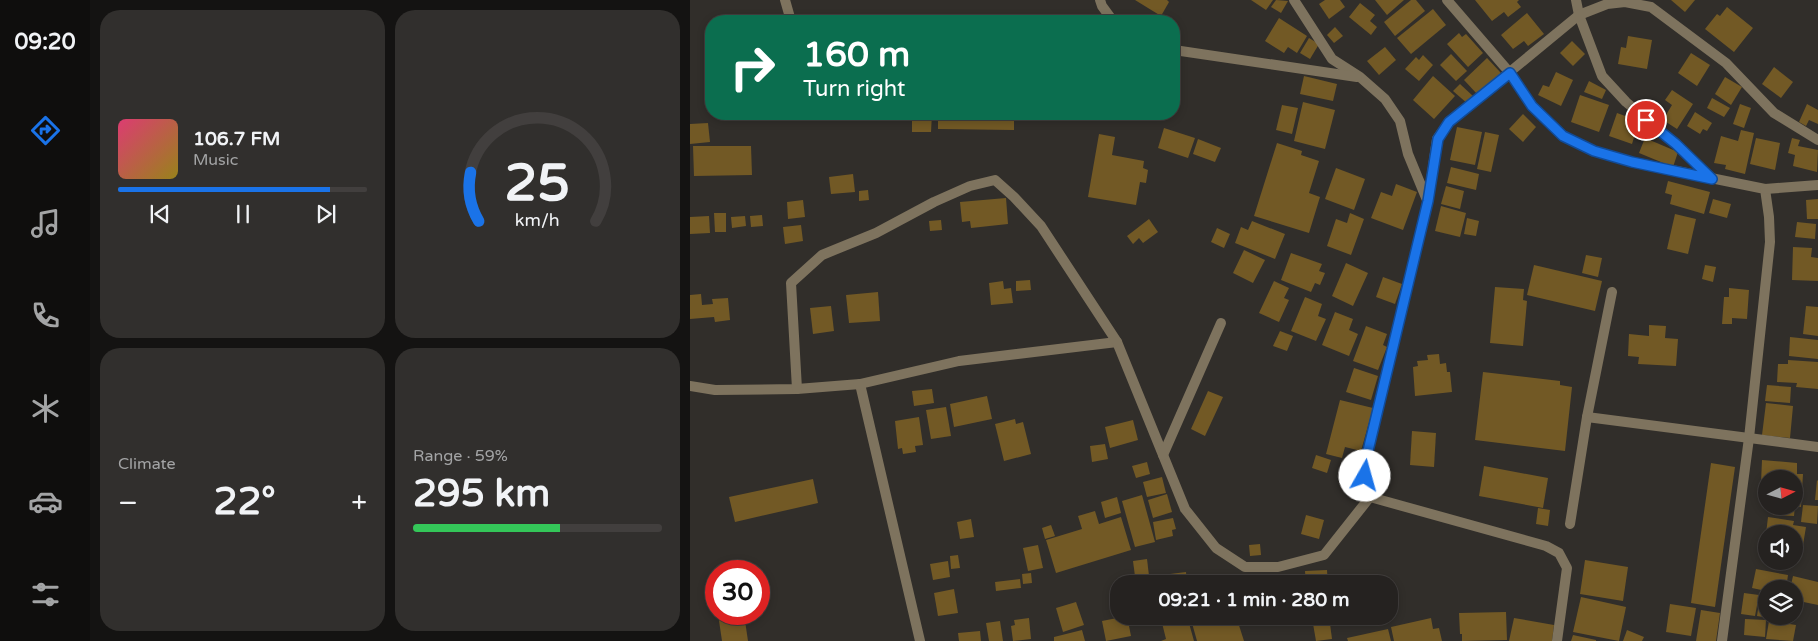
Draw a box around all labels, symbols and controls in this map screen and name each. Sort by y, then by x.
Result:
text: 09:20 [15,29,75,55]
text: 160 m [803,34,910,76]
icon: right [720,35,785,100]
text: Turn right [803,76,905,102]
pin [1625,99,1667,141]
icon: arrive [1632,106,1660,134]
icon: directions [28,113,63,148]
text: 106.7 FM [193,128,280,150]
text: Music [193,150,238,170]
text: 25 [505,152,570,215]
icon: previous [146,200,174,228]
icon: pause [229,200,257,228]
icon: next [312,200,340,228]
icon: music [28,206,63,241]
text: km/h [515,210,560,231]
icon: phone [28,298,63,333]
icon: climate [28,391,63,426]
text: Range · 59% [413,446,508,466]
position arrow [1338,449,1390,501]
text: Climate [118,454,176,474]
north arrow [1758,470,1802,515]
map controls [1758,470,1803,625]
text: 295 km [413,471,550,517]
text: 22° [214,479,276,525]
icon: car [28,484,63,519]
text: − [118,486,138,520]
text: + [351,486,367,520]
button: sound [1758,525,1803,570]
speed limit sign: 30 [705,560,770,625]
icon: filters [28,577,63,612]
button: layers [1758,580,1803,625]
text: 09:21 · 1 min · 280 m [1158,589,1350,611]

